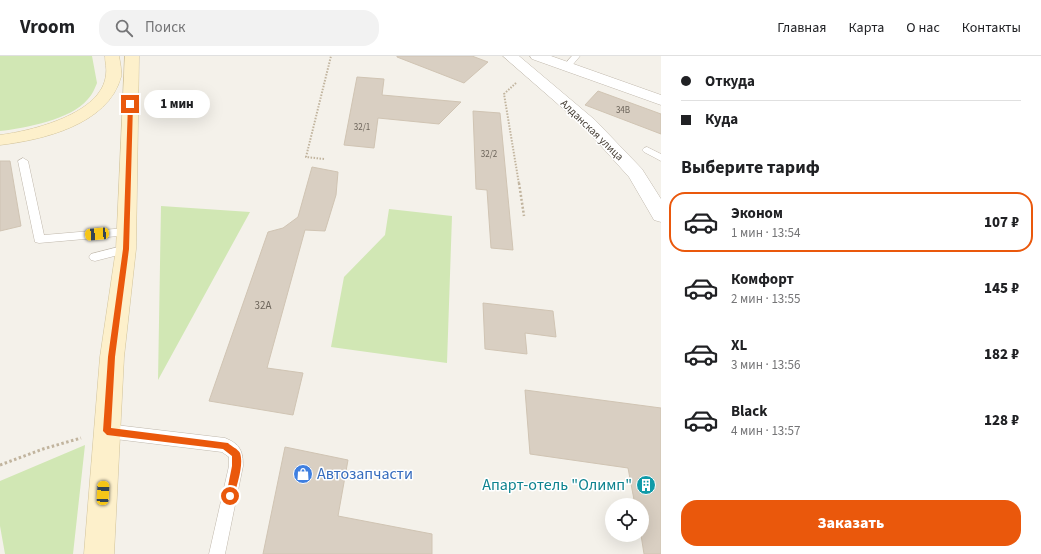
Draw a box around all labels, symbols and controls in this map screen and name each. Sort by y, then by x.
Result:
search box [99,10,379,46]
text: Vroom [20,14,75,41]
icon: search [113,17,135,39]
text: Поиск [145,17,185,38]
text: Главная [777,18,826,38]
text: Карта [848,18,884,38]
text: О нас [906,18,940,38]
text: Контакты [962,18,1021,38]
text: Откуда [705,71,755,92]
callout: 1 мин [144,90,210,118]
route end [121,95,139,113]
text: 1 мин [160,95,194,113]
street label: Алданская улица [557,96,627,164]
house number: 34В [616,104,630,117]
text: Куда [705,109,738,130]
house number: 32/1 [354,121,370,134]
house number: 32/2 [481,148,498,161]
text: Выберите тариф [681,155,820,180]
text: Эконом [731,203,783,224]
icon: car [683,204,719,240]
text: 107 ₽ [984,212,1019,233]
text: 1 мин · 13:54 [731,224,800,242]
car [85,227,109,241]
text: Комфорт [731,269,794,290]
icon: car [683,270,719,306]
text: 145 ₽ [984,278,1019,299]
text: 2 мин · 13:55 [731,290,800,308]
house number: 32А [255,298,271,313]
text: XL [731,335,747,356]
icon: car [683,336,719,372]
text: 182 ₽ [984,344,1019,365]
text: 3 мин · 13:56 [731,356,800,374]
text: Black [731,401,768,422]
icon: car [683,402,719,438]
text: 128 ₽ [984,410,1019,431]
text: 4 мин · 13:57 [731,422,800,440]
shop icon: Автозапчасти [292,463,314,485]
place label: Автозапчасти [317,463,413,485]
place label: Апарт-отель "Олимп" [482,474,632,496]
building icon: Апарт-отель "Олимп" [635,474,657,496]
car [96,481,110,505]
route start [221,487,239,505]
map controls [605,498,649,542]
button: locate [605,498,649,542]
button: Заказать [681,500,1021,546]

